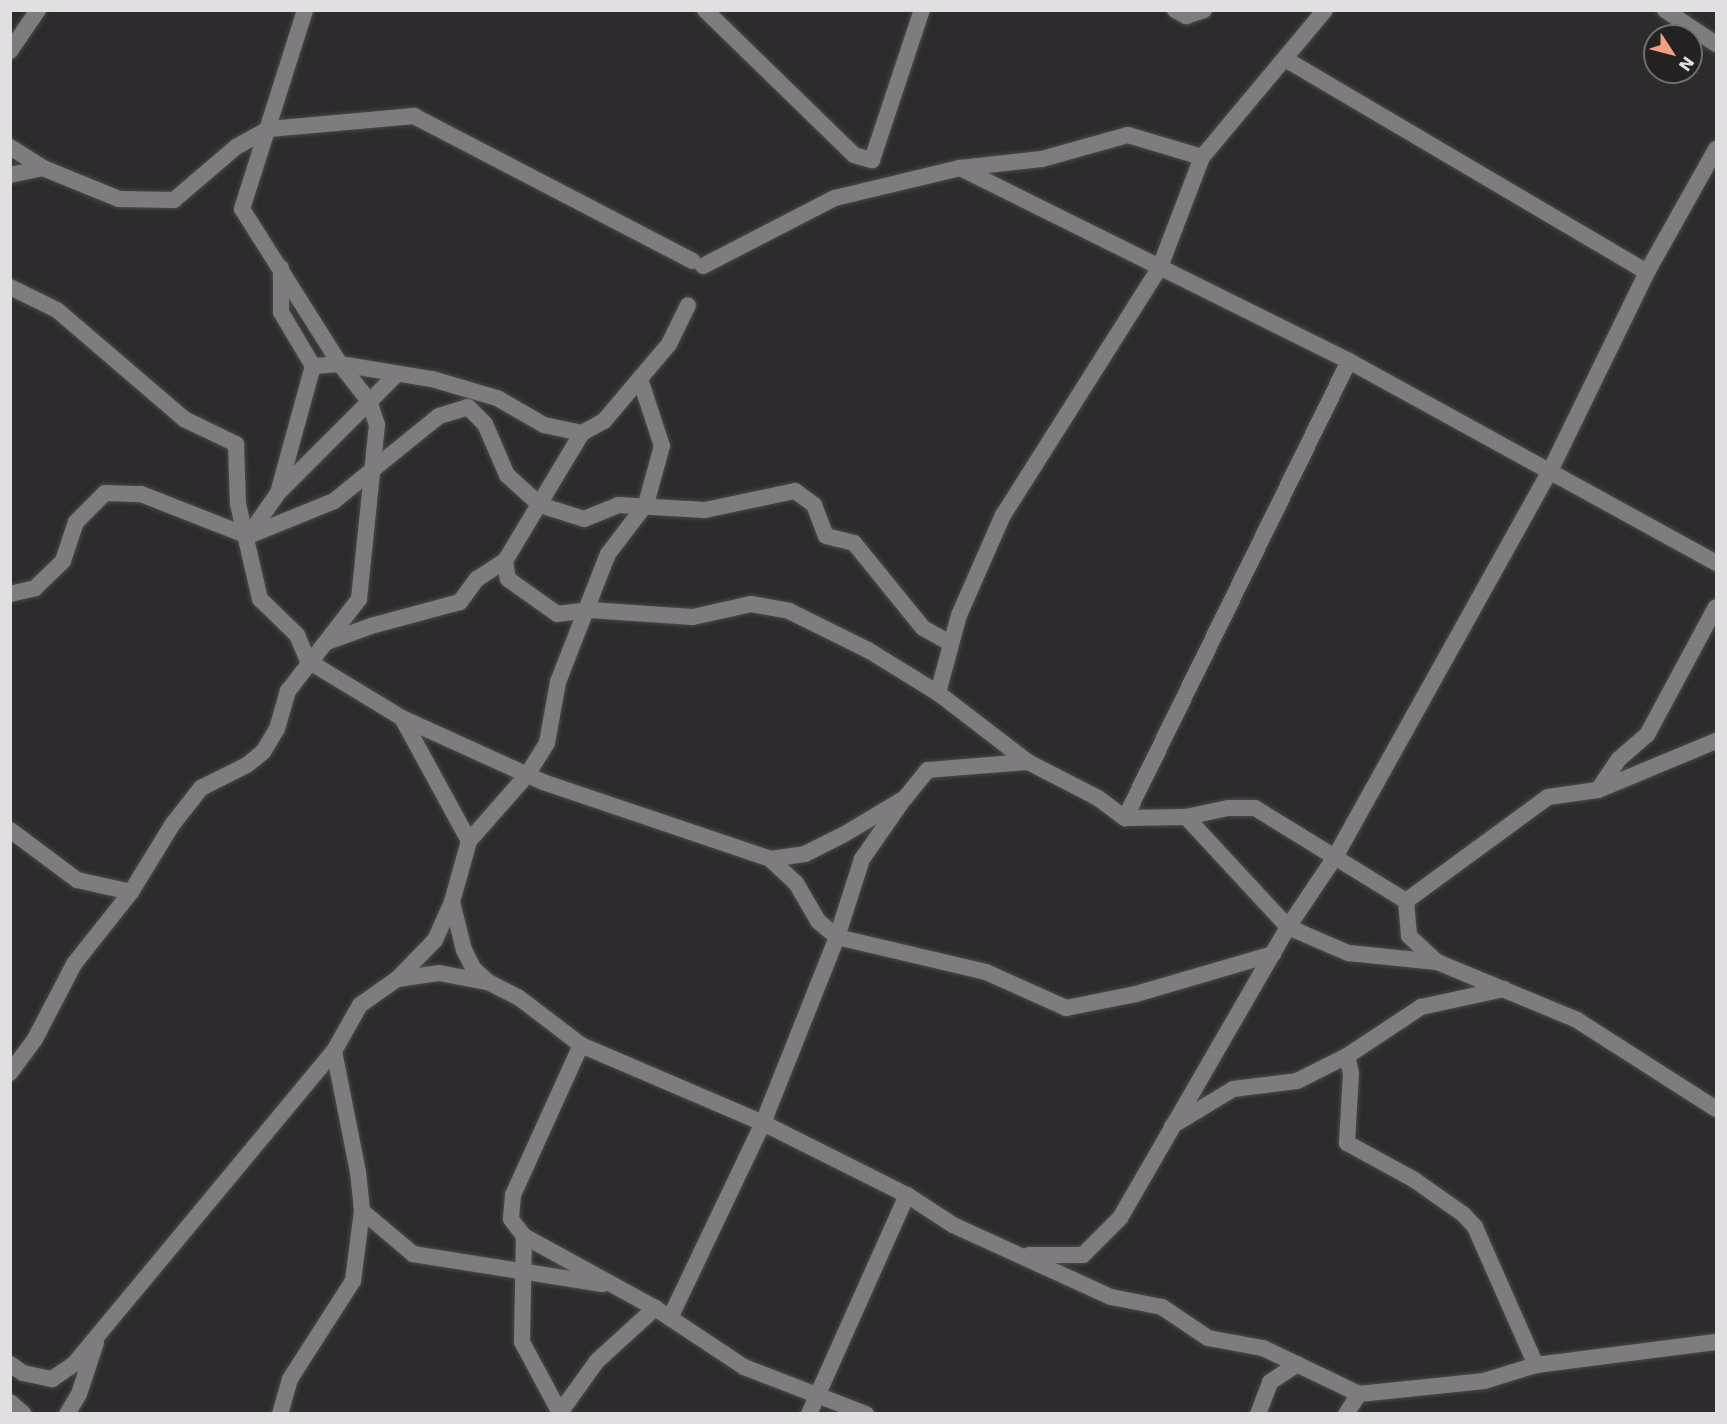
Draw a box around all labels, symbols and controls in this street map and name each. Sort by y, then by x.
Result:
north arrow [1643,24,1703,84]
text: N [1675,53,1698,75]

